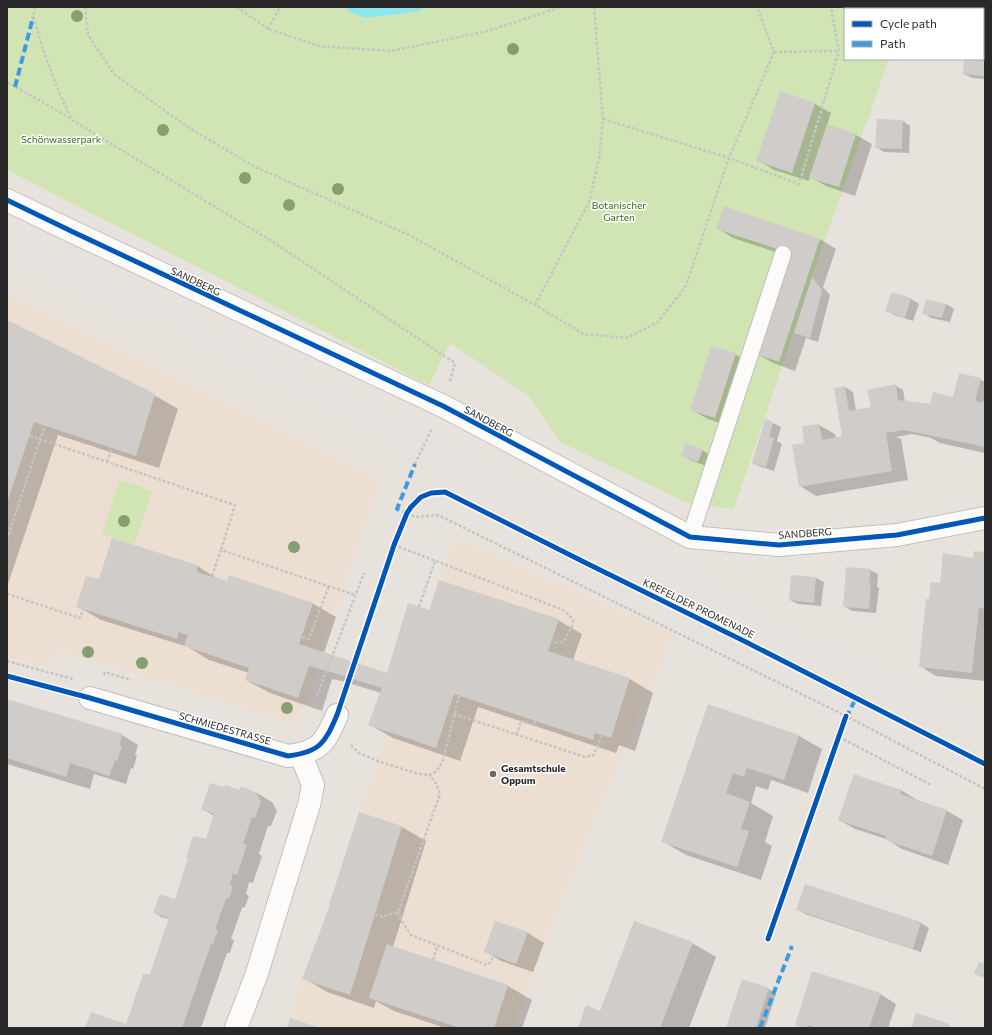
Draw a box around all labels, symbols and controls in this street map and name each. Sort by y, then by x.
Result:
legend [844,8,984,60]
text: Cycle path [880,16,937,30]
text: Path [880,36,906,50]
park label: Schönwasserpark [21,133,102,145]
park label: Botanischer Garten [592,199,646,223]
street label: SANDBERG [169,264,223,298]
street label: SANDBERG [462,403,516,439]
street label: SANDBERG [778,525,832,541]
street label: KREFELDER PROMENADE [641,576,757,640]
street label: SCHMIEDESTRASSE [178,709,272,747]
place label: Gesamtschule Oppum [501,762,565,786]
marker: Gesamtschule Oppum [488,769,498,779]

